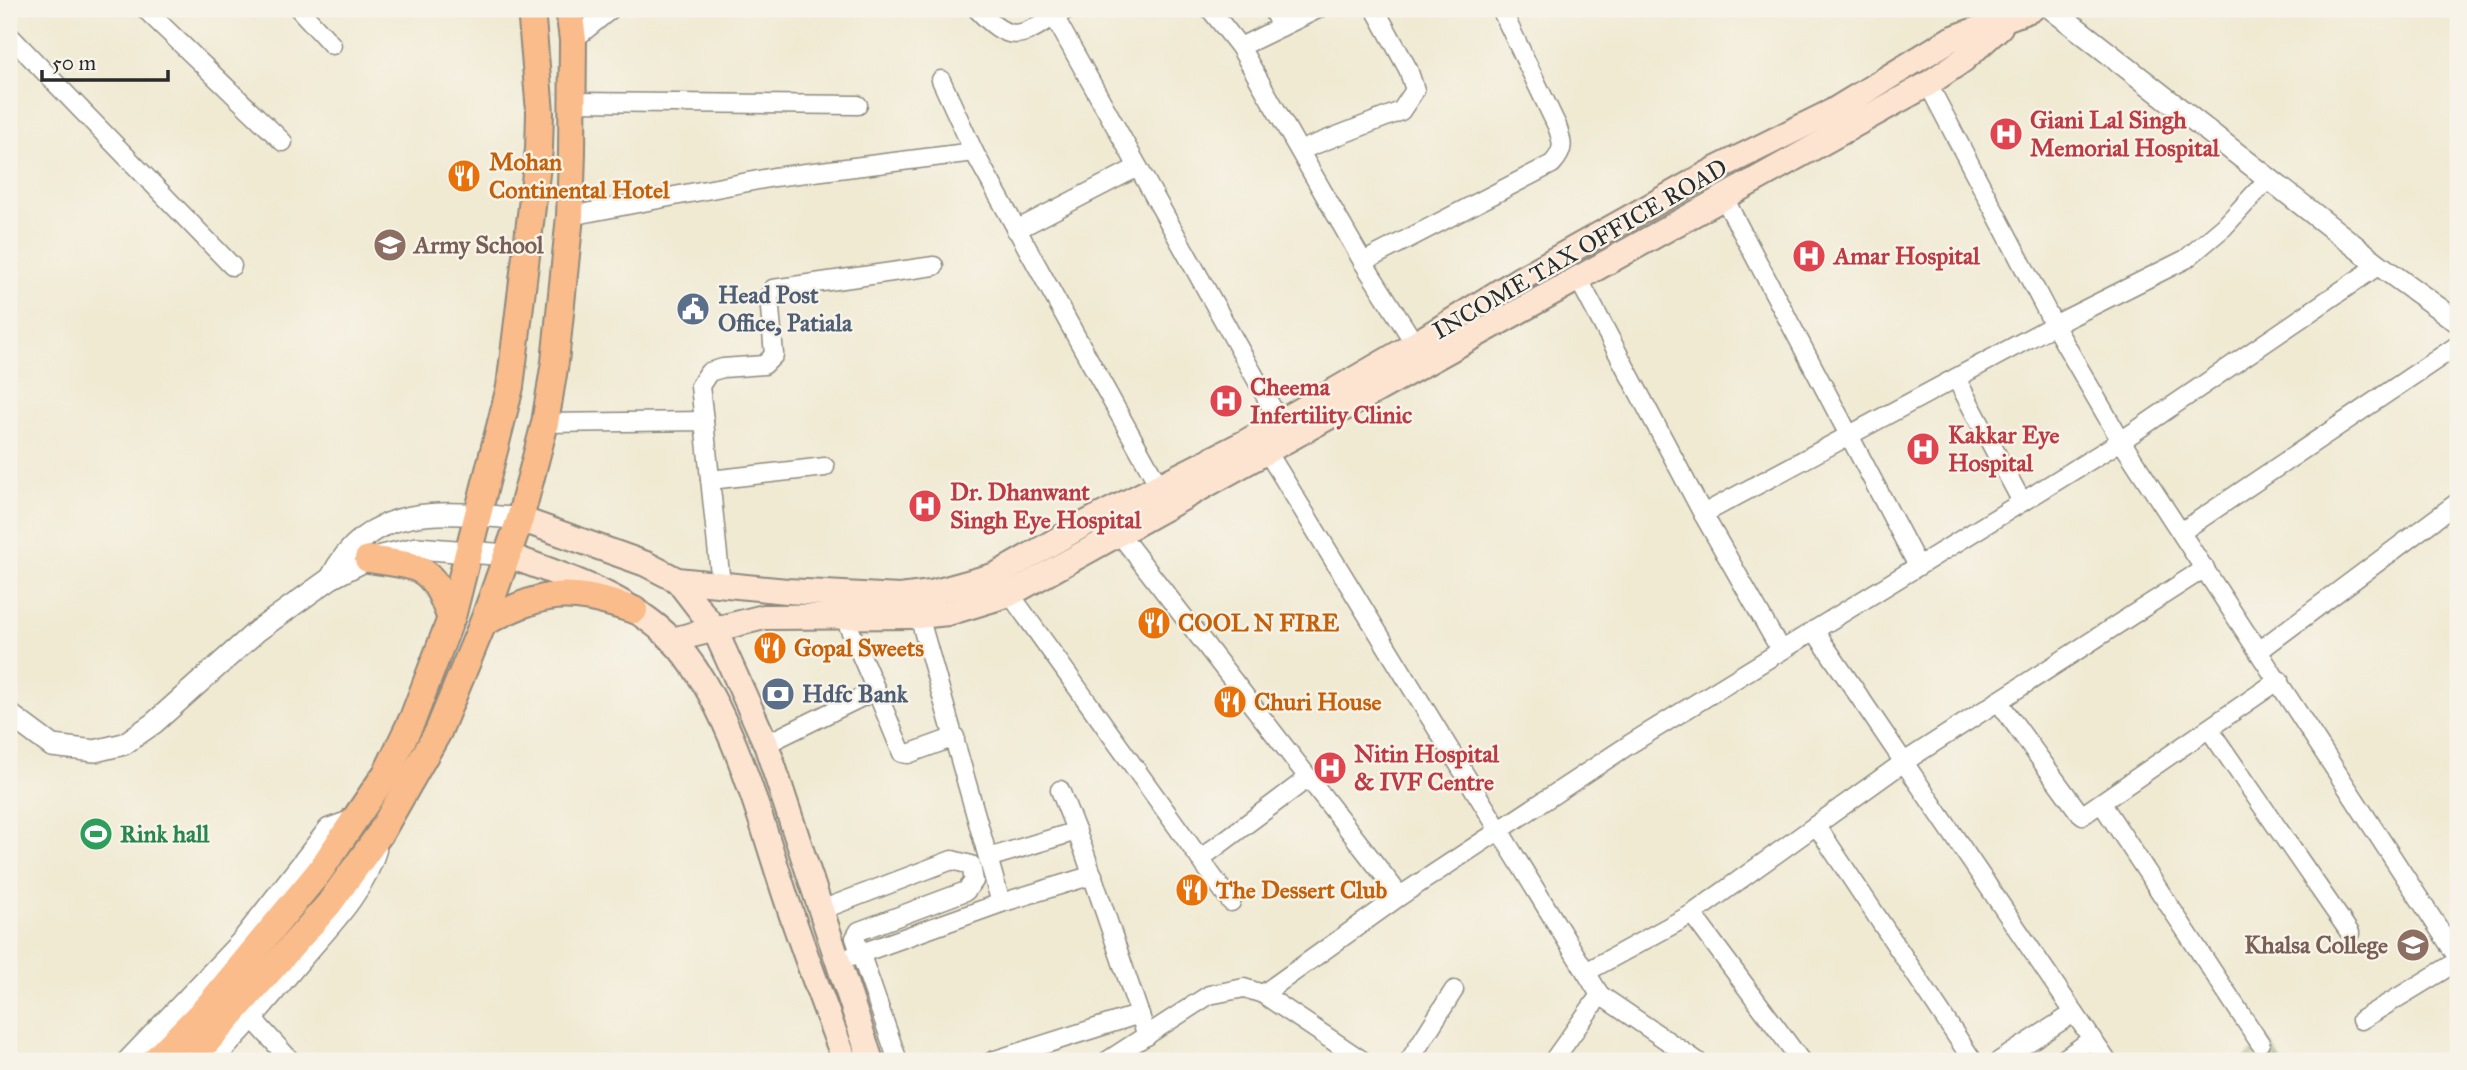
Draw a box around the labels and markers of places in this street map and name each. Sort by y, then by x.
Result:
place label: Giani Lal Singh Memorial Hospital [2030,105,2220,163]
hospital icon: Giani Lal Singh Memorial Hospital [1987,115,2025,153]
place label: Mohan Continental Hotel [489,147,670,205]
restaurant icon: Mohan Continental Hotel [445,157,483,195]
school or university icon: Army School [371,226,409,264]
place label: Army School [412,230,544,260]
hospital icon: Amar Hospital [1790,237,1828,275]
place label: Amar Hospital [1832,241,1980,271]
place label: Head Post Office, Patiala [718,280,853,338]
public building icon: Head Post Office, Patiala [674,290,712,328]
place label: Cheema Infertility Clinic [1250,372,1412,430]
hospital icon: Cheema Infertility Clinic [1207,382,1245,420]
place label: Kakkar Eye Hospital [1948,420,2060,478]
hospital icon: Kakkar Eye Hospital [1904,430,1942,468]
place label: Dr. Dhanwant Singh Eye Hospital [950,477,1142,535]
hospital icon: Dr. Dhanwant Singh Eye Hospital [906,487,944,525]
restaurant icon: COOL N FIRE [1135,604,1173,642]
place label: COOL N FIRE [1178,608,1339,638]
restaurant icon: Gopal Sweets [751,629,789,667]
place label: Gopal Sweets [794,633,924,663]
bank icon: Hdfc Bank [759,675,797,713]
place label: Hdfc Bank [802,679,909,709]
restaurant icon: Churi House [1211,683,1249,721]
place label: Churi House [1254,687,1381,717]
place label: Nitin Hospital & IVF Centre [1354,739,1500,797]
hospital icon: Nitin Hospital & IVF Centre [1311,749,1349,787]
sports icon: Rink hall [77,815,115,853]
place label: Rink hall [120,819,210,849]
restaurant icon: The Dessert Club [1173,871,1211,909]
place label: The Dessert Club [1215,875,1387,905]
school or university icon: Khalsa College [2394,926,2432,964]
place label: Khalsa College [2244,930,2388,960]

